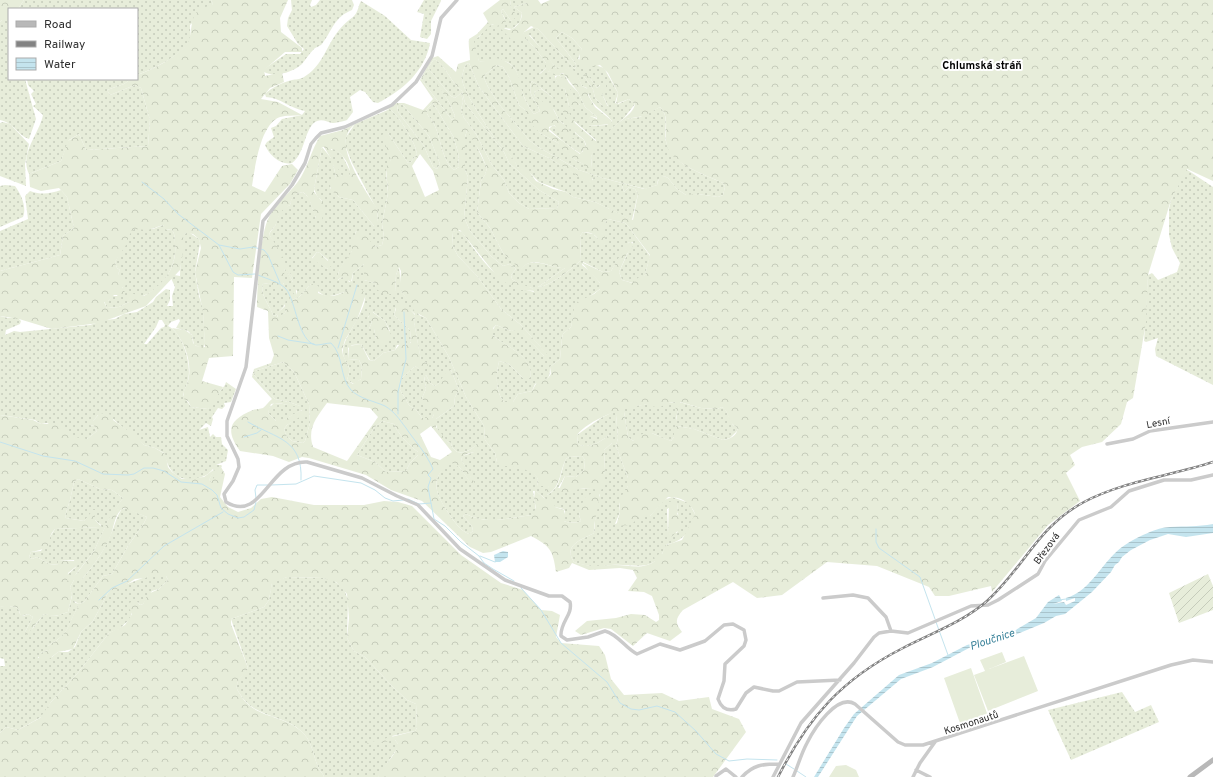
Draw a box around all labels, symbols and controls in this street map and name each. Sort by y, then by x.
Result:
legend [8,8,138,80]
text: Road [44,17,72,33]
text: Railway [44,37,85,53]
text: Water [44,57,76,73]
district label: Chlumská stráň [942,59,1022,73]
street label: Lesní [1145,415,1173,432]
street label: Březová [1031,530,1063,567]
water label: Ploučnice [968,626,1017,654]
street label: Kosmonautů [943,708,1000,738]

